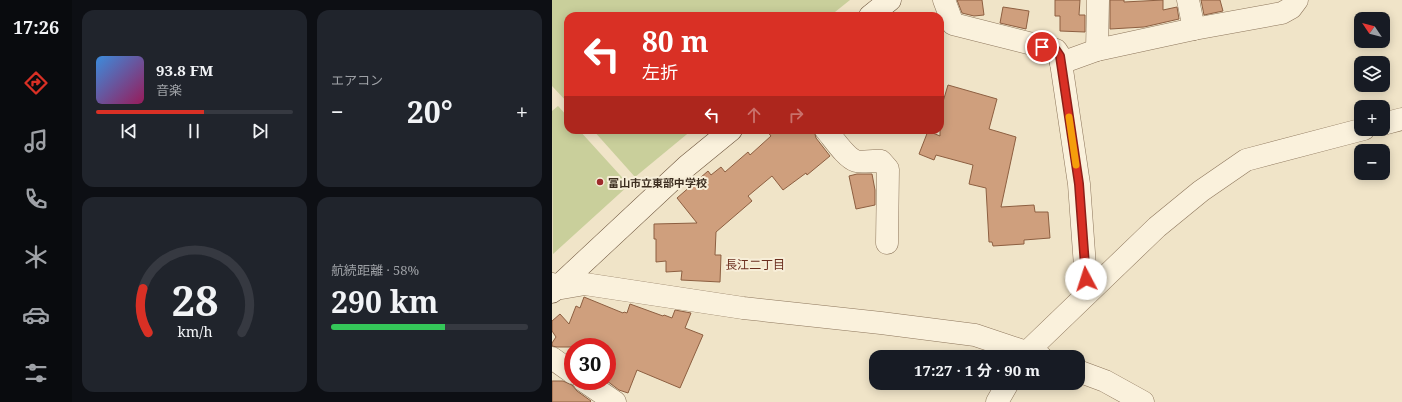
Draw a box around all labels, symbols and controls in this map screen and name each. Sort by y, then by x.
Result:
north arrow [1354,12,1390,48]
map controls [1354,12,1390,180]
text: 17:26 [13,15,59,39]
text: 80 m [642,22,709,60]
icon: left [576,28,628,80]
pin [1025,30,1059,64]
icon: arrive [1031,36,1053,58]
button: layers [1354,56,1390,92]
text: 93.8 FM [156,60,213,80]
text: 左折 [642,60,678,84]
icon: directions [22,69,50,97]
text: エアコン [331,71,383,89]
text: 音楽 [156,81,182,99]
text: 20° [407,91,453,132]
text: − [331,96,344,126]
text: + [516,96,528,126]
button: + [1354,100,1390,136]
icon: left [701,104,723,126]
icon: ahead [743,104,765,126]
icon: right [785,104,807,126]
icon: previous [118,120,140,142]
icon: pause [183,120,205,142]
icon: next [249,120,271,142]
icon: music [22,127,50,155]
button: − [1354,144,1390,180]
place label: 富山市立東部中学校 [608,175,707,190]
marker: 富山市立東部中学校 [595,177,605,187]
icon: phone [22,185,50,213]
icon: climate [22,243,50,271]
district label: 長江二丁目 [725,256,785,273]
position arrow [1065,258,1107,300]
text: 航続距離 · 58% [331,261,419,279]
text: 28 [171,271,218,327]
text: 290 km [331,281,438,322]
icon: car [22,301,50,329]
text: km/h [177,321,212,340]
speed limit sign: 30 [564,338,616,390]
icon: filters [22,359,50,387]
text: 17:27 · 1 分 · 90 m [914,360,1040,380]

